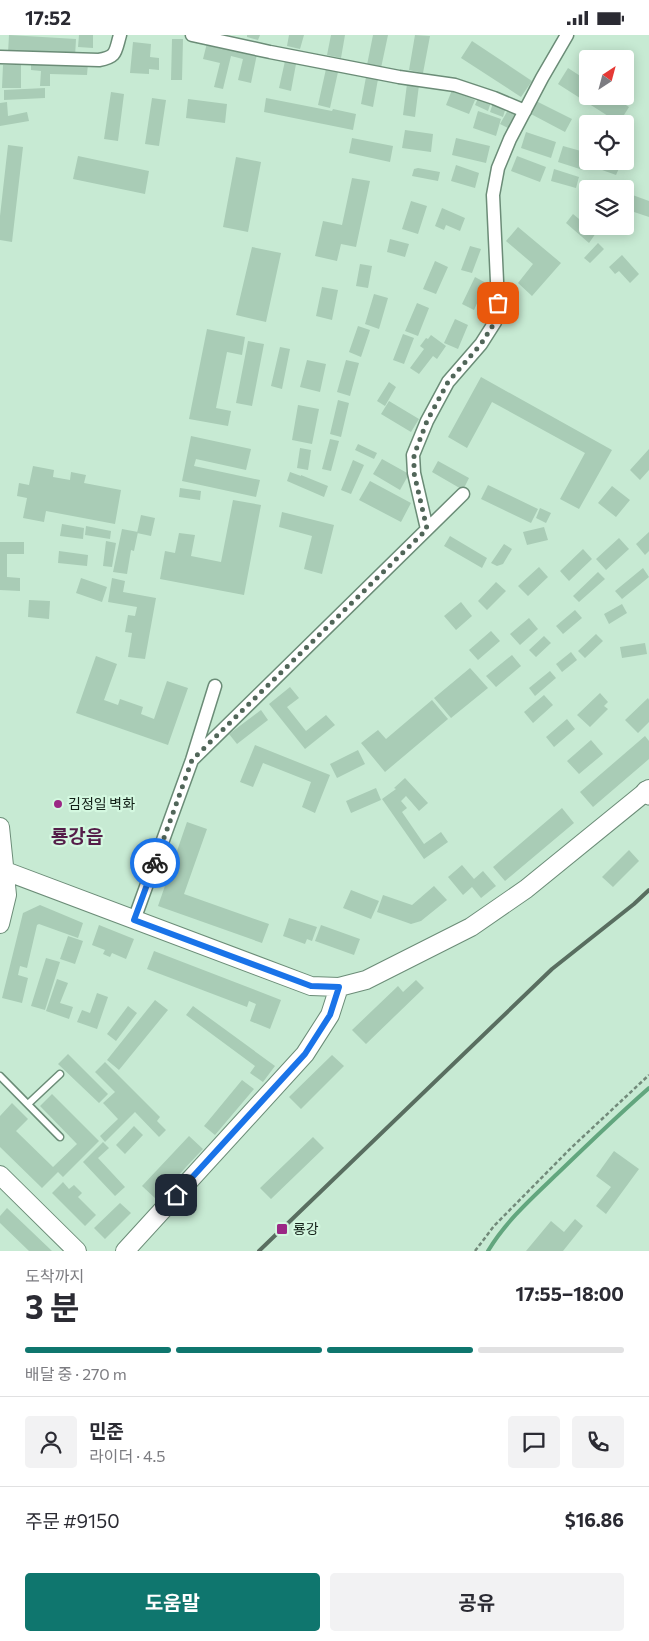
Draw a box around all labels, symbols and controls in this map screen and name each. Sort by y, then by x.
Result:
text: 17:52 [25,6,71,29]
north arrow [579,50,634,105]
map controls [579,50,634,235]
button: locate [579,115,634,170]
button: layers [579,180,634,235]
pin [477,282,519,324]
icon: bag [484,289,512,317]
place label: 김정일 벽화 [68,795,135,812]
marker: 김정일 벽화 [52,798,64,810]
district label: 룡강읍 [51,824,103,847]
courier [130,838,180,888]
icon: bike [141,849,169,877]
pin [155,1174,197,1216]
icon: home [162,1181,190,1209]
place label: 룡강 [293,1220,319,1237]
marker: 룡강 [275,1222,289,1236]
text: 도착까지 [25,1266,84,1285]
text: 17:55–18:00 [516,1282,624,1305]
text: 3 분 [25,1286,79,1326]
text: 배달 중 · 270 m [25,1364,127,1383]
button: person [25,1416,77,1468]
button: chat [508,1416,560,1468]
button: phone [572,1416,624,1468]
text: 민준 [89,1419,124,1442]
text: 라이더 · 4.5 [89,1446,166,1465]
text: $16.86 [565,1508,624,1531]
text: 주문 #9150 [25,1509,120,1532]
button: 도움말 [25,1573,320,1631]
button: 공유 [330,1573,624,1631]

